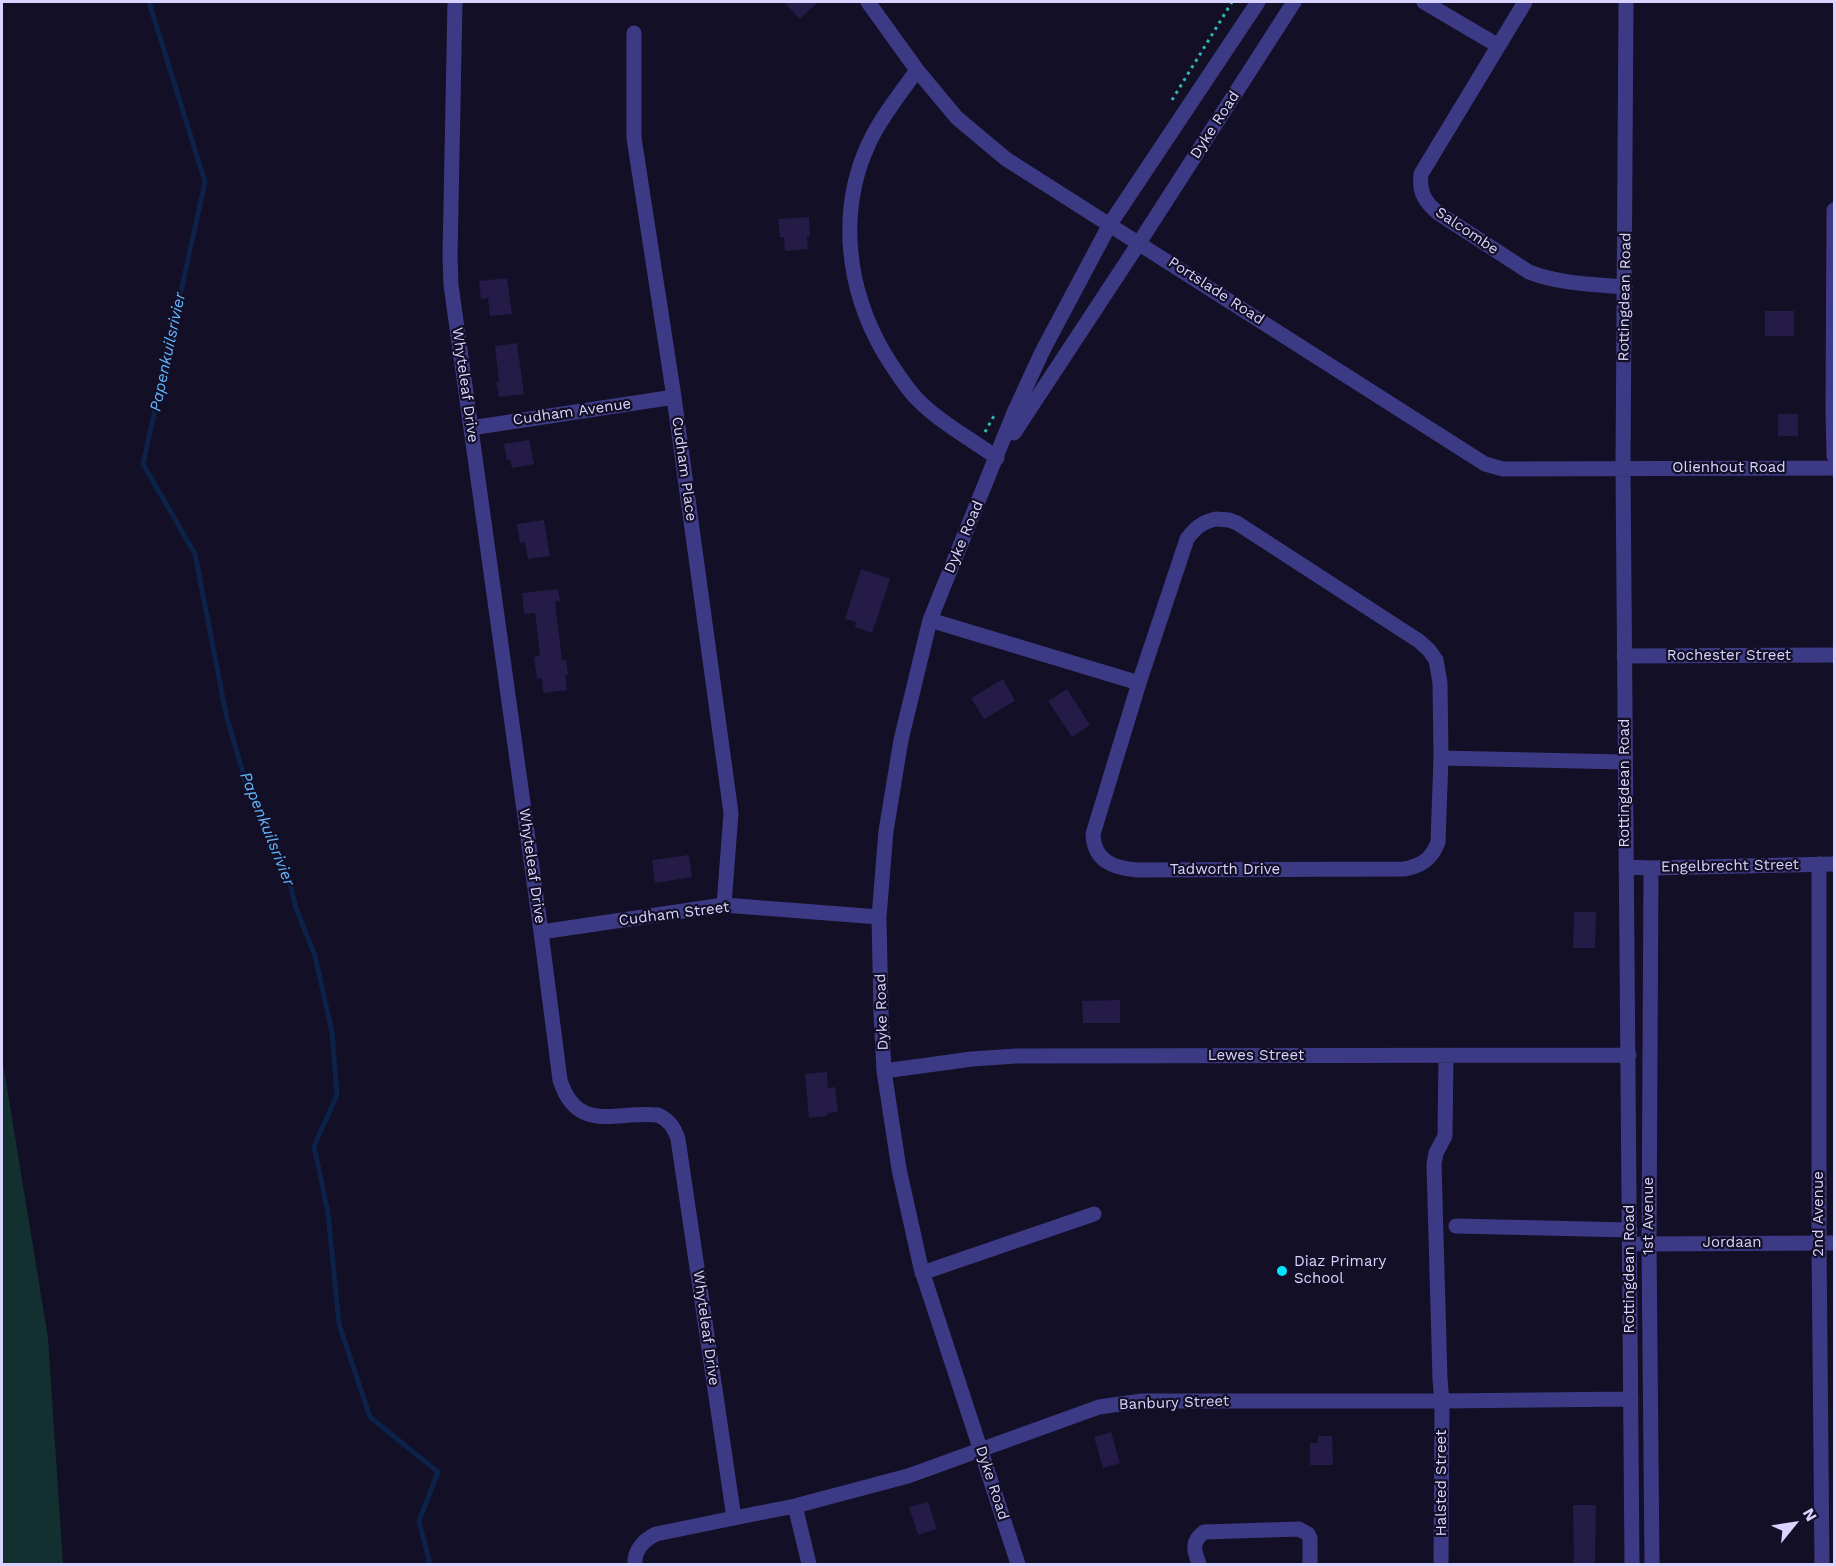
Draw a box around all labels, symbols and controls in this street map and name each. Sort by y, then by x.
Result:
street label: Dyke Road [1186,88,1244,162]
street label: Salcombe [1432,203,1502,259]
street label: Rottingdean Road [1615,232,1635,362]
street label: Portslade Road [1165,253,1267,329]
water label: Papenkuilsrivier [146,291,190,413]
street label: Whyteleaf Drive [448,326,482,444]
street label: Cudham Avenue [512,395,632,429]
street label: Cudham Place [668,416,700,522]
street label: Olienhout Road [1672,459,1786,477]
street label: Dyke Road [941,498,987,576]
street label: Rochester Street [1667,647,1791,665]
street label: Rottingdean Road [1616,718,1634,848]
water label: Papenkuilsrivier [235,769,299,889]
street label: Whyteleaf Drive [515,807,549,925]
street label: Engelbrecht Street [1661,856,1799,876]
street label: Tadworth Drive [1170,861,1280,879]
street label: Cudham Street [618,898,730,930]
street label: Dyke Road [872,973,892,1051]
street label: Lewes Street [1208,1047,1304,1065]
street label: 2nd Avenue [1810,1171,1828,1257]
street label: 1st Avenue [1640,1177,1658,1255]
street label: Rottingdean Road [1621,1204,1639,1334]
street label: Jordaan [1703,1234,1761,1252]
place label: Diaz Primary School [1294,1253,1386,1288]
marker: Diaz Primary School [1275,1264,1289,1278]
street label: Whyteleaf Drive [689,1269,723,1387]
street label: Banbury Street [1119,1392,1229,1414]
street label: Halsted Street [1433,1430,1451,1536]
street label: Dyke Road [972,1444,1012,1522]
north arrow [1764,1494,1824,1554]
text: N [1799,1505,1821,1525]

